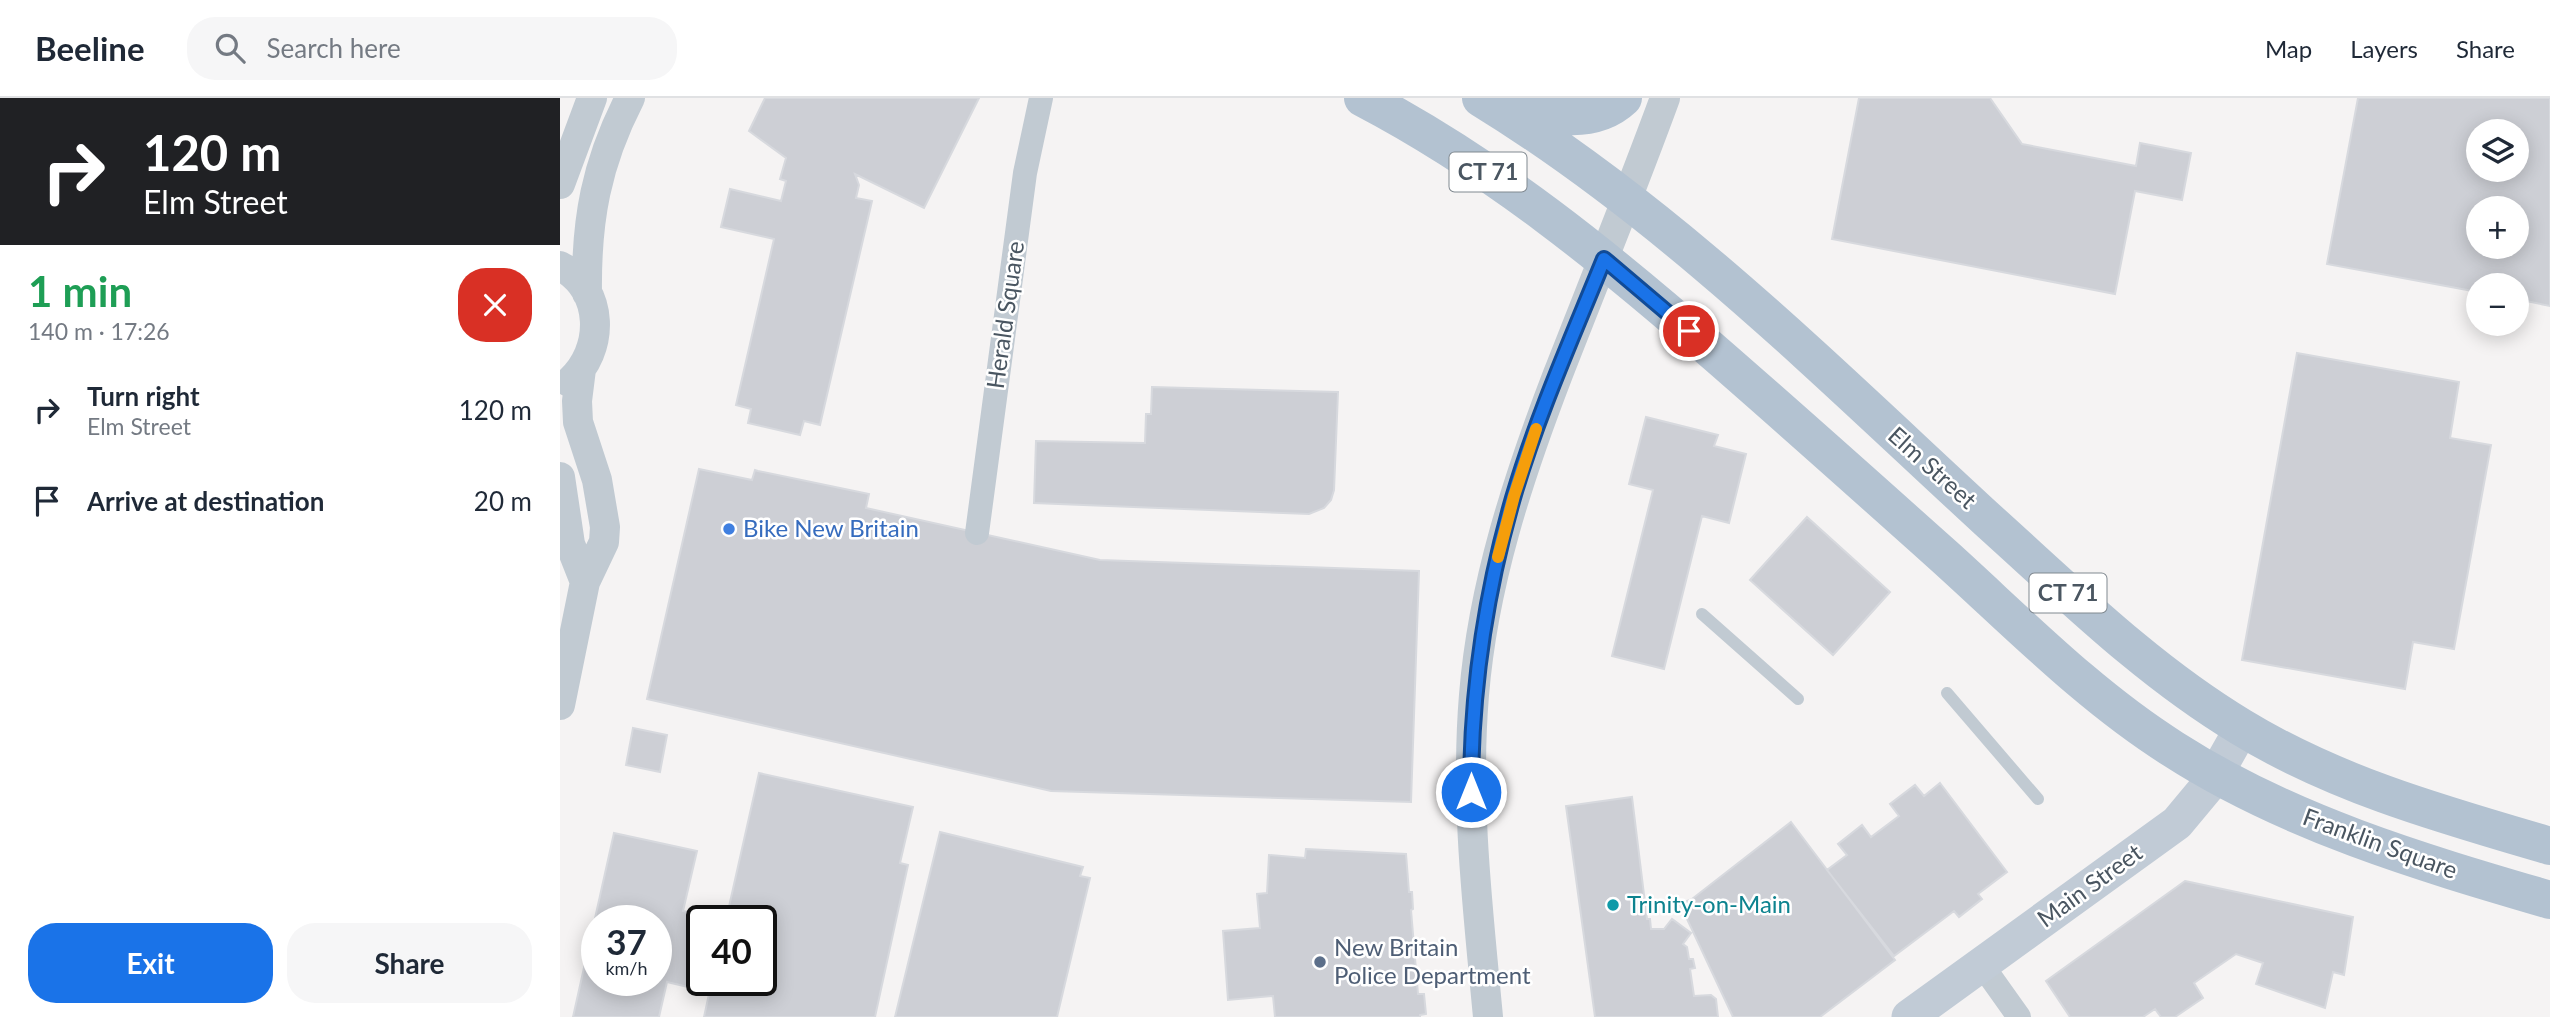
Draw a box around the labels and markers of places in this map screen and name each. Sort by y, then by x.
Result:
pin [1659,301,1719,361]
place label: Bike New Britain [743,513,919,542]
marker: Bike New Britain [721,521,737,537]
place label: Trinity-on-Main [1627,889,1791,918]
marker: Trinity-on-Main [1605,897,1621,913]
place label: New Britain Police Department [1334,932,1531,989]
marker: New Britain Police Department [1312,954,1328,970]

